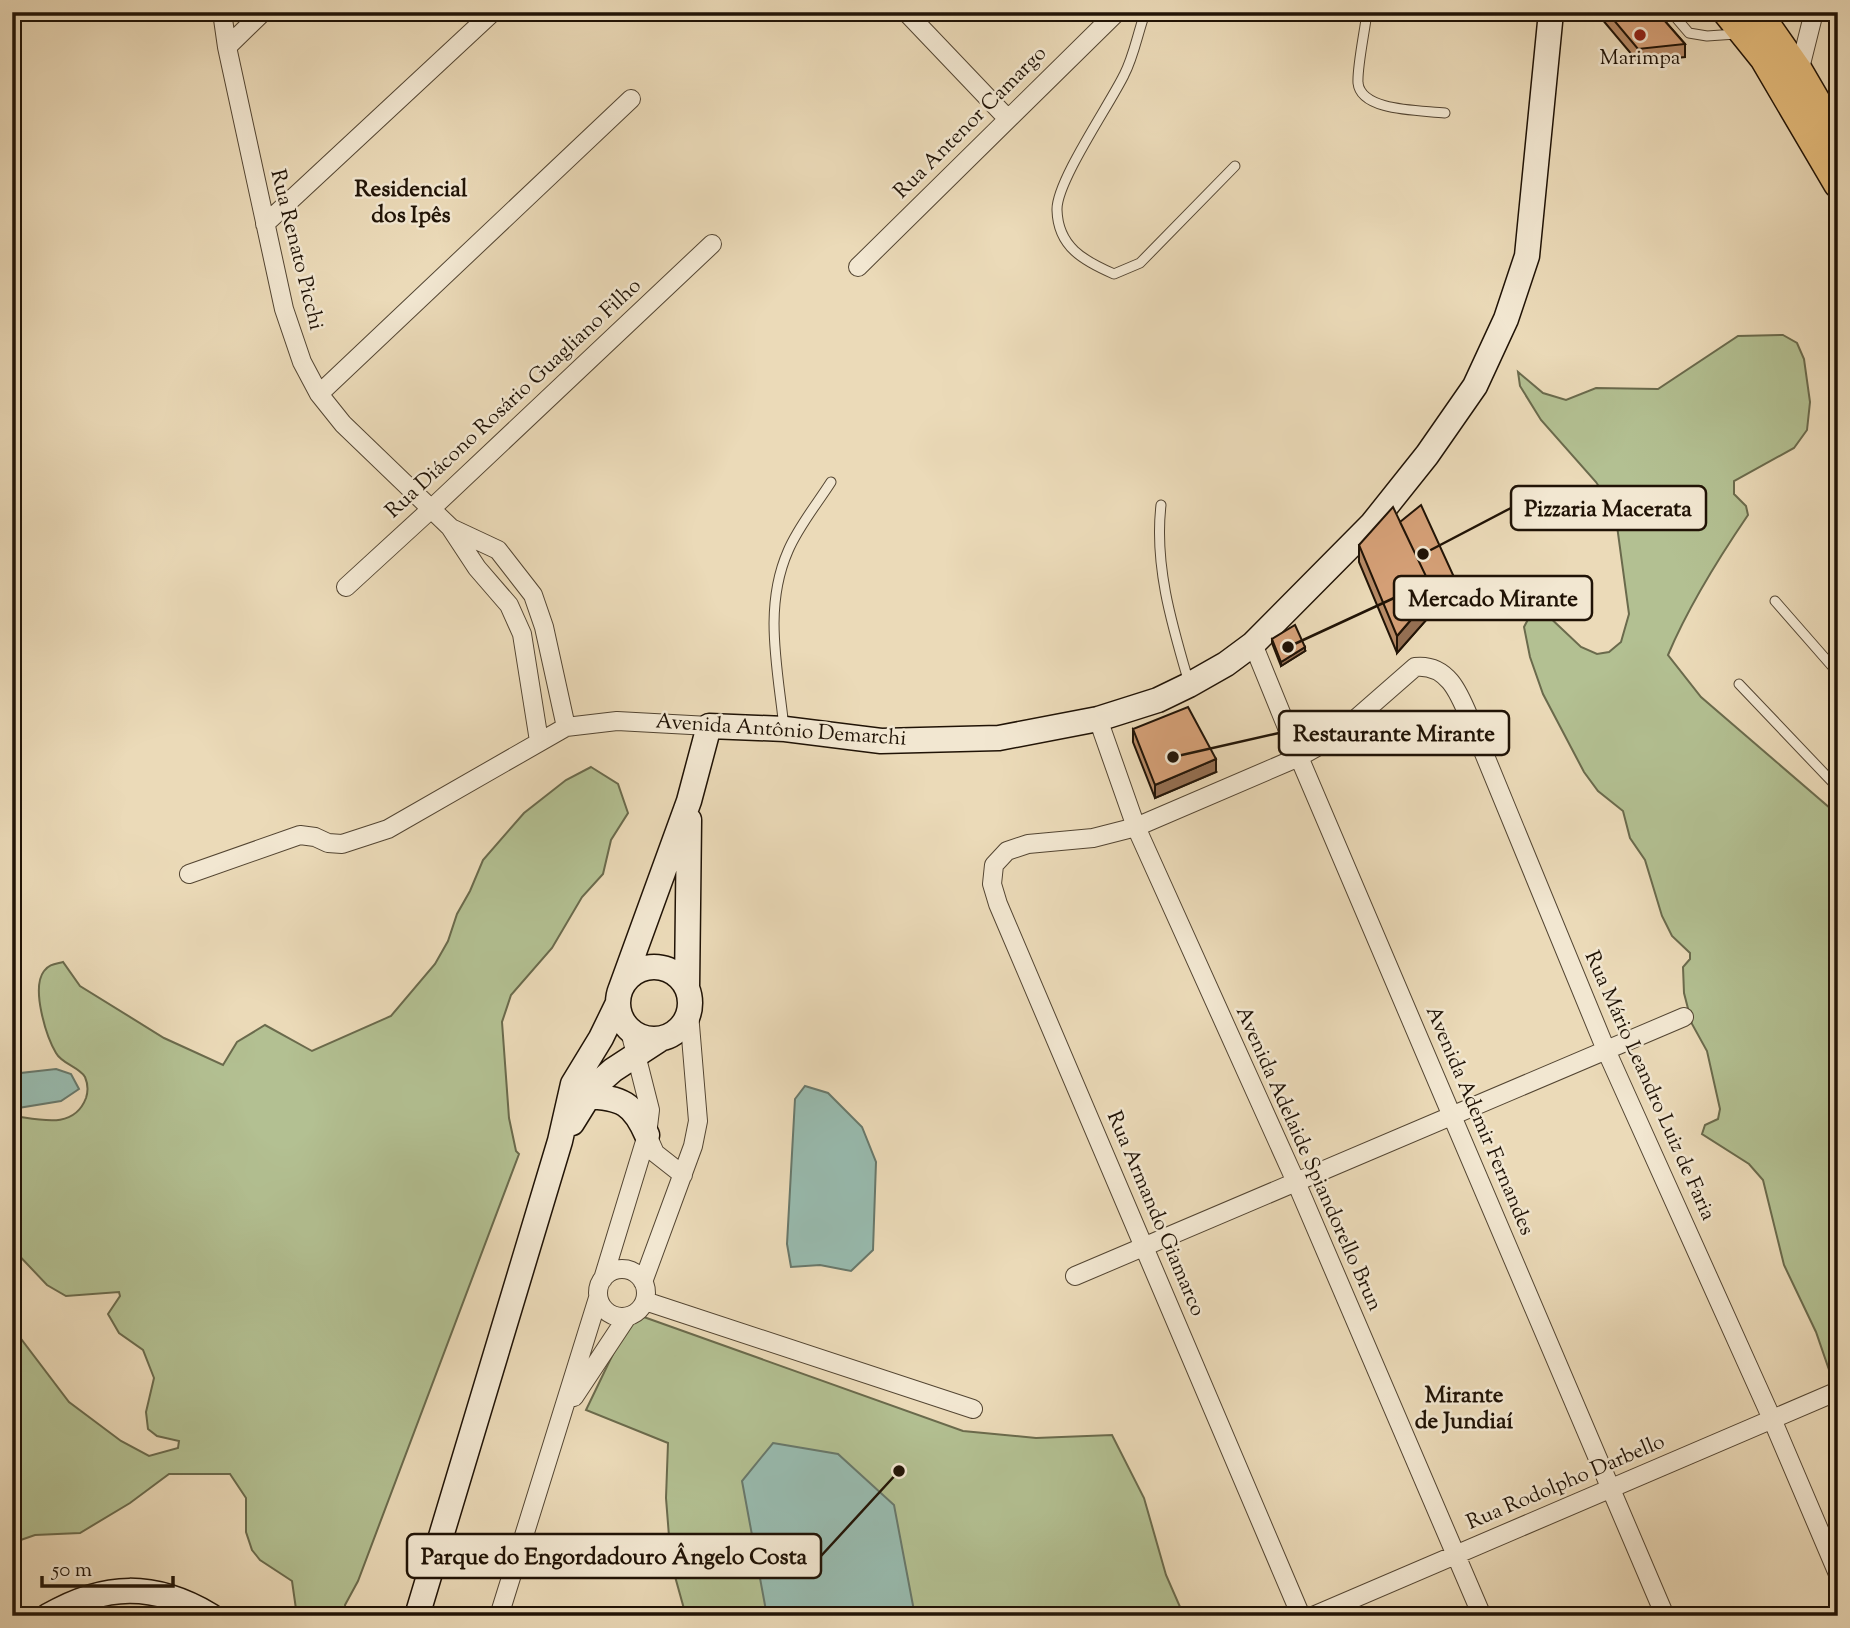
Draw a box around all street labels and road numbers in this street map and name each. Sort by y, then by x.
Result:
street label: Rua Antenor Camargo [888,40,1054,206]
street label: Rua Renato Picchi [262,167,330,334]
street label: Rua Diácono Rosário Guagliano Filho [379,272,649,526]
street label: Avenida Antônio Demarchi [655,707,907,755]
street label: Rua Mário Leandro Luiz de Faria [1576,946,1722,1226]
street label: Avenida Adelaide Spiandorello Brun [1227,1002,1389,1316]
street label: Avenida Ademir Fernandes [1417,1002,1541,1240]
street label: Rua Armando Giamarco [1098,1107,1212,1321]
street label: Rua Rodolpho Darbello [1462,1428,1670,1538]

